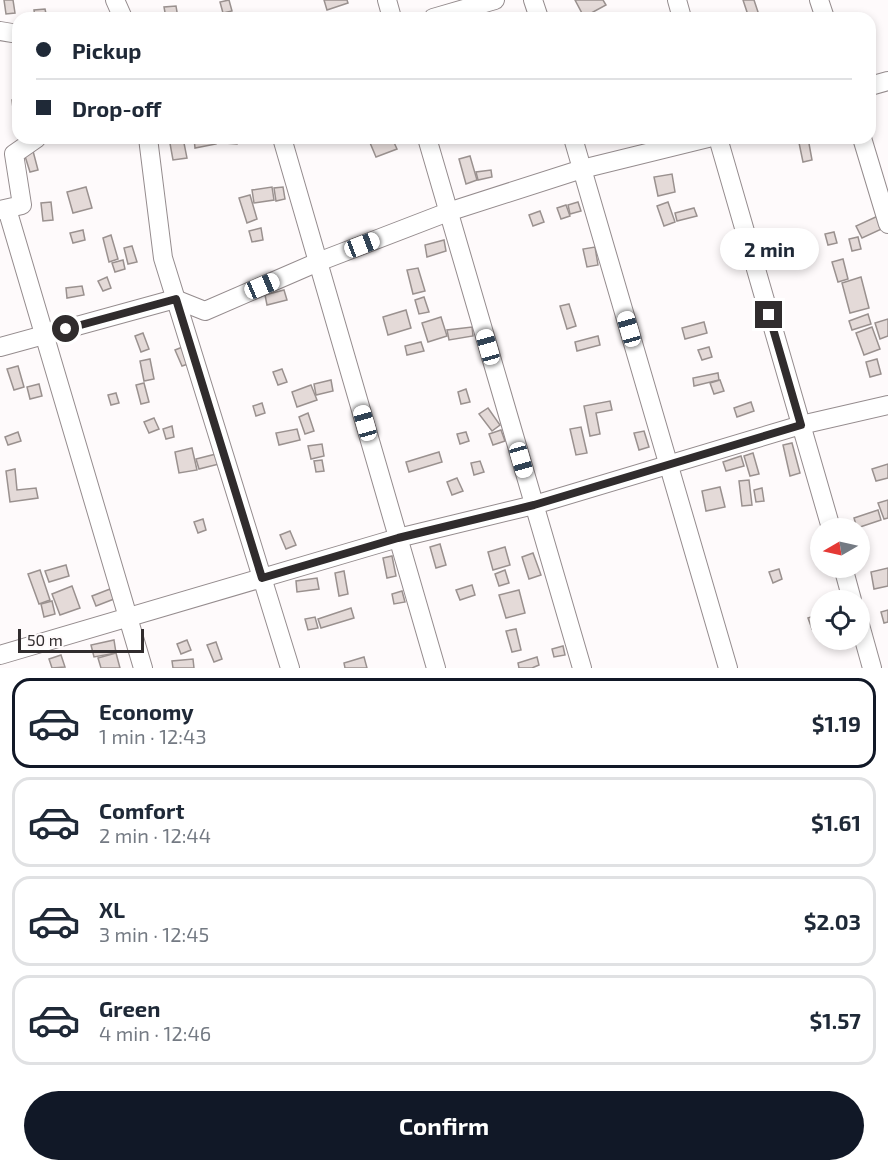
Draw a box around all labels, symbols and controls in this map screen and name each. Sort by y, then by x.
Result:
text: Pickup [72,37,141,63]
text: Drop-off [72,95,161,121]
callout: 2 min [720,228,818,270]
car [342,230,382,260]
text: 2 min [744,237,795,261]
car [242,271,282,301]
route end [755,301,782,328]
car [615,309,643,349]
route start [52,315,79,342]
car [474,327,502,367]
car [351,403,379,443]
car [507,440,535,480]
north arrow [810,518,870,578]
map controls [810,518,870,650]
button: locate [810,590,870,650]
scale bar [18,626,144,654]
text: 50 m [27,630,63,649]
icon: car [27,696,81,750]
text: Economy [99,698,194,724]
text: $1.19 [812,710,861,736]
text: 1 min · 12:43 [99,724,207,748]
icon: car [27,795,81,849]
text: Comfort [99,797,184,823]
text: $1.61 [811,809,861,835]
text: 2 min · 12:44 [99,823,211,847]
icon: car [27,894,81,948]
text: XL [99,896,125,922]
text: $2.03 [804,908,861,934]
text: 3 min · 12:45 [99,922,209,946]
icon: car [27,993,81,1047]
text: Green [99,995,161,1021]
text: $1.57 [810,1007,861,1033]
text: 4 min · 12:46 [99,1021,211,1045]
button: Confirm [24,1091,864,1160]

